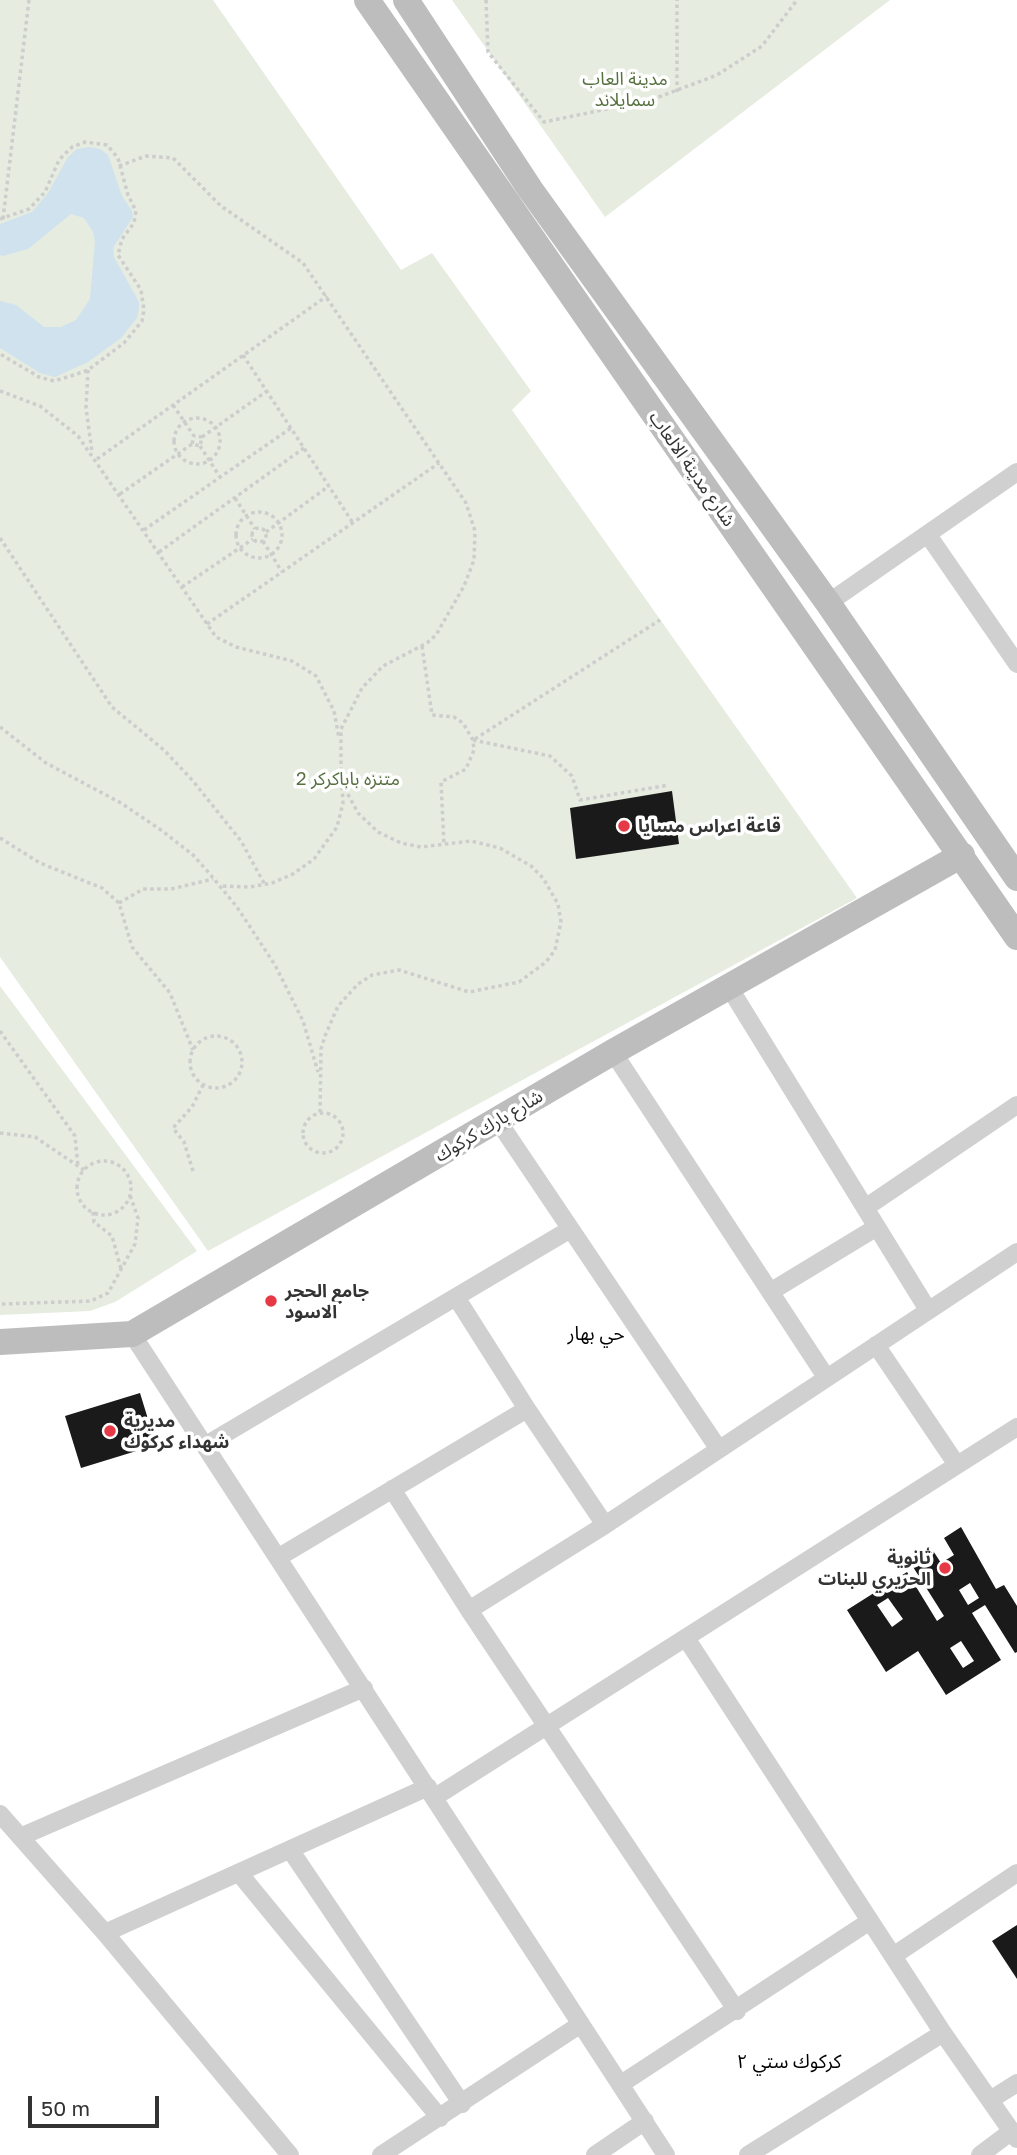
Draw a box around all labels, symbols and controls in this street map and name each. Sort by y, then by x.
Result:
park label: مدينة العاب سمايلاند [582,68,668,110]
street label: شارع مدينة الالعاب [644,407,740,531]
park label: متنزه باباكركر 2 [296,768,400,790]
place label: قاعة اعراس مسايا [638,815,781,837]
marker: قاعة اعراس مسايا [616,818,632,834]
street label: شارع بارك كركوك [431,1085,547,1167]
place label: جامع الحجر الاسود [285,1280,369,1322]
marker: جامع الحجر الاسود [263,1293,279,1309]
district label: حي بهار [567,1323,625,1345]
place label: مديرية شهداء كركوك [124,1410,229,1452]
marker: مديرية شهداء كركوك [102,1423,118,1439]
place label: ثانوية الحريري للبنات [818,1547,931,1590]
marker: ثانوية الحريري للبنات [937,1560,953,1576]
district label: كركوك ستي ٢ [737,2051,841,2073]
scale bar [32,2082,163,2126]
text: 50 m [41,2095,90,2121]

